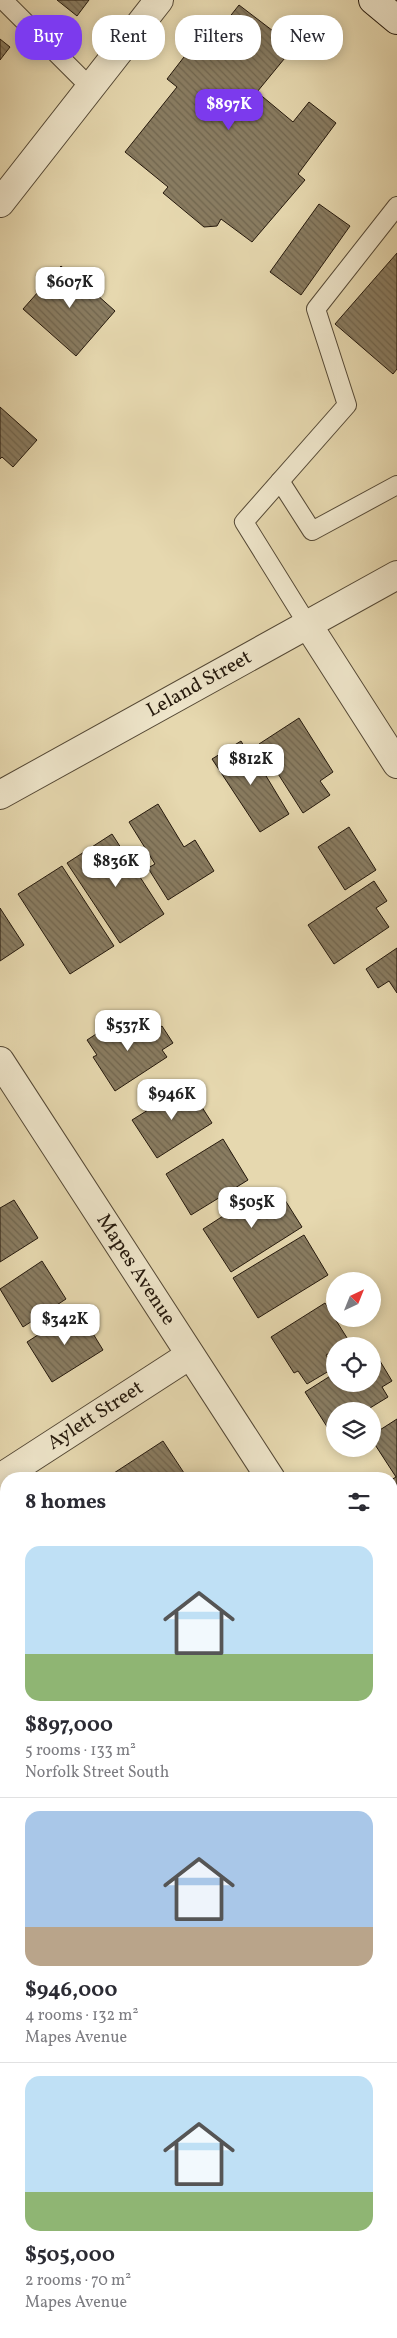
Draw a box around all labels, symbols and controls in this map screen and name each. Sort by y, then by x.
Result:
chip: Buy [15,15,82,60]
chip: Rent [92,15,165,60]
chip: Filters [175,15,261,60]
chip: New [271,15,343,60]
pin: $897K [194,88,264,131]
text: $897K [206,94,252,116]
pin: $607K [35,266,105,309]
text: $607K [47,272,93,294]
street label: Leland Street [142,644,257,725]
pin: $812K [216,744,286,786]
text: $812K [229,749,273,771]
pin: $836K [81,846,151,888]
text: $836K [93,851,139,873]
pin: $537K [93,1010,163,1052]
text: $537K [106,1015,150,1037]
pin: $946K [137,1078,207,1121]
text: $946K [148,1084,196,1106]
pin: $505K [217,1186,287,1229]
text: $505K [229,1192,275,1214]
street label: Mapes Avenue [89,1209,182,1331]
north arrow [326,1272,381,1328]
map controls [326,1272,381,1457]
pin: $342K [30,1304,100,1346]
text: $342K [42,1309,88,1331]
button: locate [326,1337,381,1392]
street label: Aylett Street [42,1375,149,1458]
button: layers [326,1402,381,1457]
text: 8 homes [25,1488,106,1517]
icon: filters [345,1488,373,1516]
icon: home [154,1578,244,1668]
text: $897,000 [25,1711,113,1740]
text: 5 rooms · 133 m² [25,1740,136,1762]
text: Norfolk Street South [25,1762,169,1784]
icon: home [154,1844,244,1934]
text: $946,000 [25,1976,117,2005]
text: 4 rooms · 132 m² [25,2005,138,2027]
text: Mapes Avenue [25,2027,127,2049]
icon: home [154,2109,244,2199]
text: $505,000 [25,2241,115,2270]
text: 2 rooms · 70 m² [25,2270,131,2292]
text: Mapes Avenue [25,2292,127,2314]

